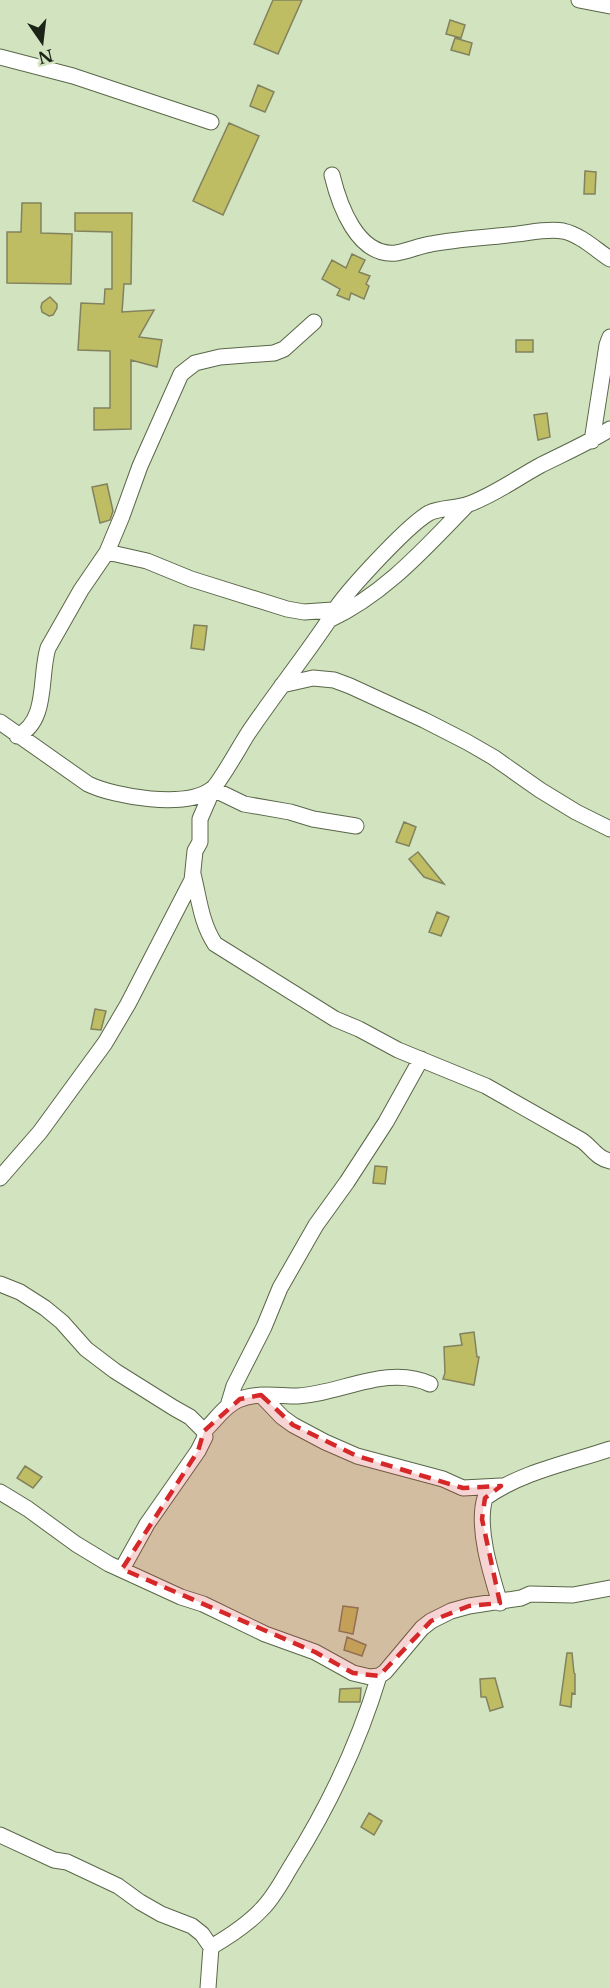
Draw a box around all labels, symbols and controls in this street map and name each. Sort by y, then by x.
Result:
north arrow [12,12,72,72]
text: N [36,45,55,68]

